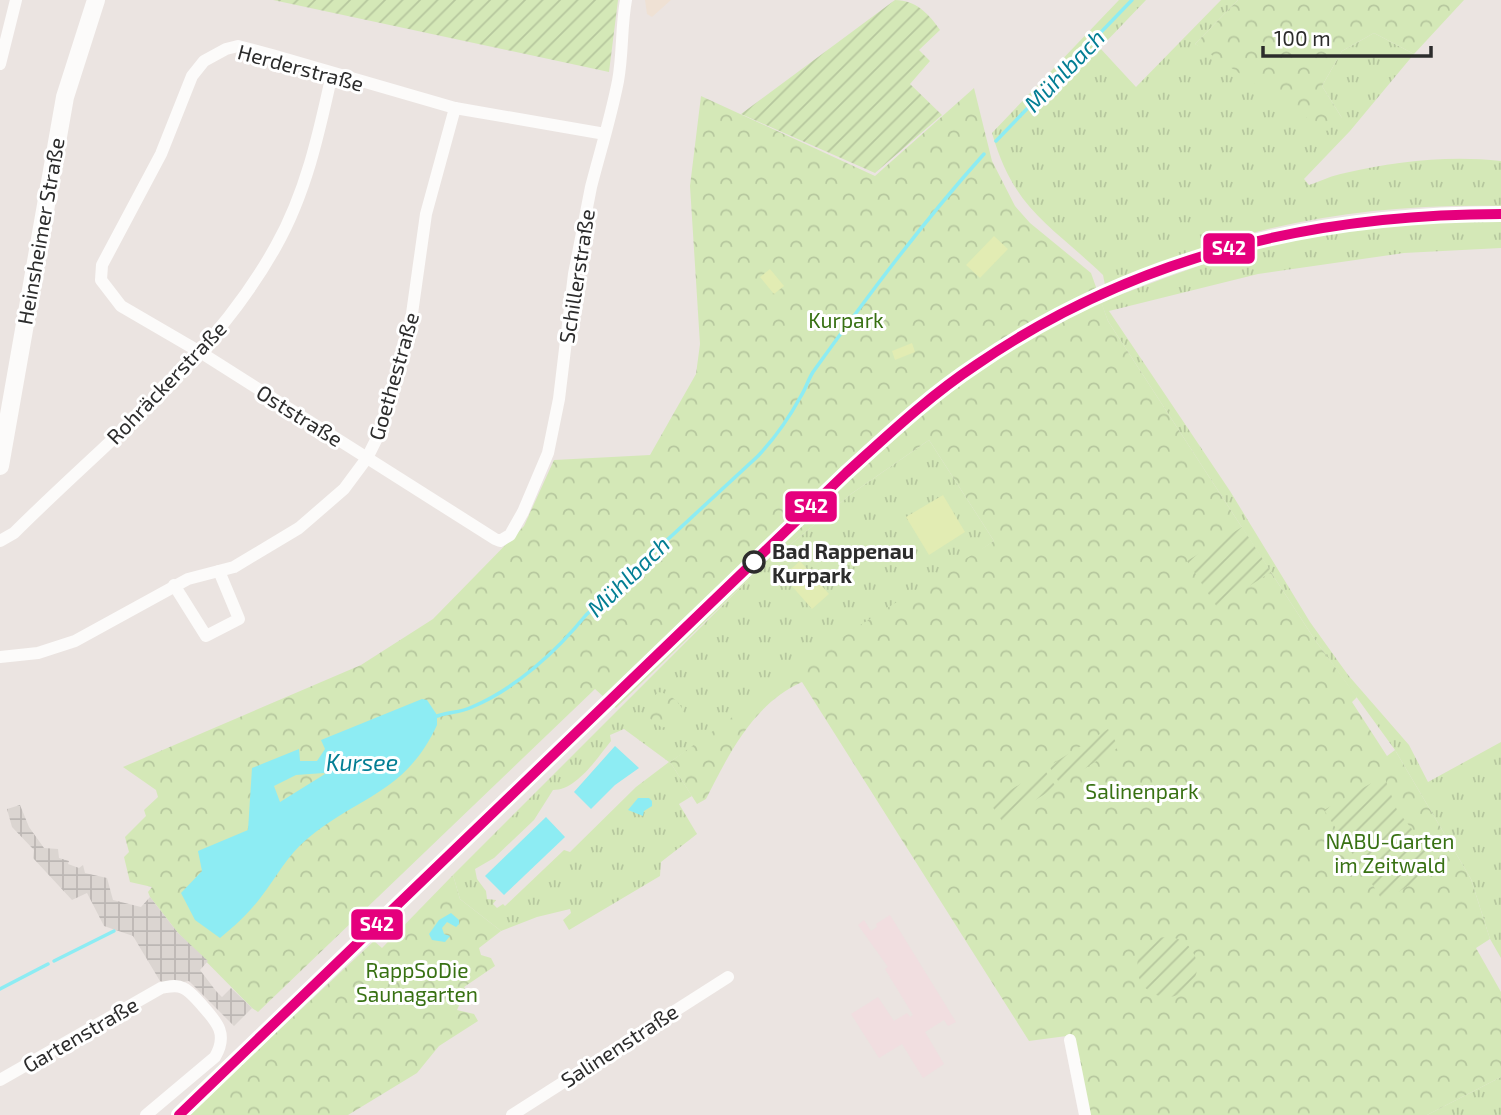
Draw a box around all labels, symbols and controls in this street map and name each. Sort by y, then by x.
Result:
scale bar [1263,14,1431,58]
water label: Mühlbach [1018,23,1110,117]
text: 100 m [1274,25,1331,50]
street label: Herderstraße [235,38,367,96]
street label: Heinsheimer Straße [11,136,69,326]
street label: Schillerstraße [553,207,599,345]
line badge: S42 [1202,232,1256,265]
text: S42 [1212,236,1246,259]
park label: Kurpark [808,307,884,332]
street label: Goethestraße [363,309,423,443]
street label: Rohräckerstraße [101,315,231,449]
street label: Oststraße [252,379,348,451]
line badge: S42 [784,490,838,523]
text: S42 [794,494,828,517]
water label: Mühlbach [581,530,675,622]
place label: Bad Rappenau Kurpark [772,538,914,587]
marker: Bad Rappenau Kurpark [743,551,765,573]
water label: Kursee [326,748,398,776]
park label: Salinenpark [1085,778,1199,803]
park label: NABU-Garten im Zeitwald [1326,828,1454,877]
line badge: S42 [350,908,404,941]
text: S42 [360,912,394,935]
park label: RappSoDie Saunagarten [356,957,478,1006]
street label: Gartenstraße [18,991,142,1077]
street label: Salinenstraße [556,998,682,1092]

